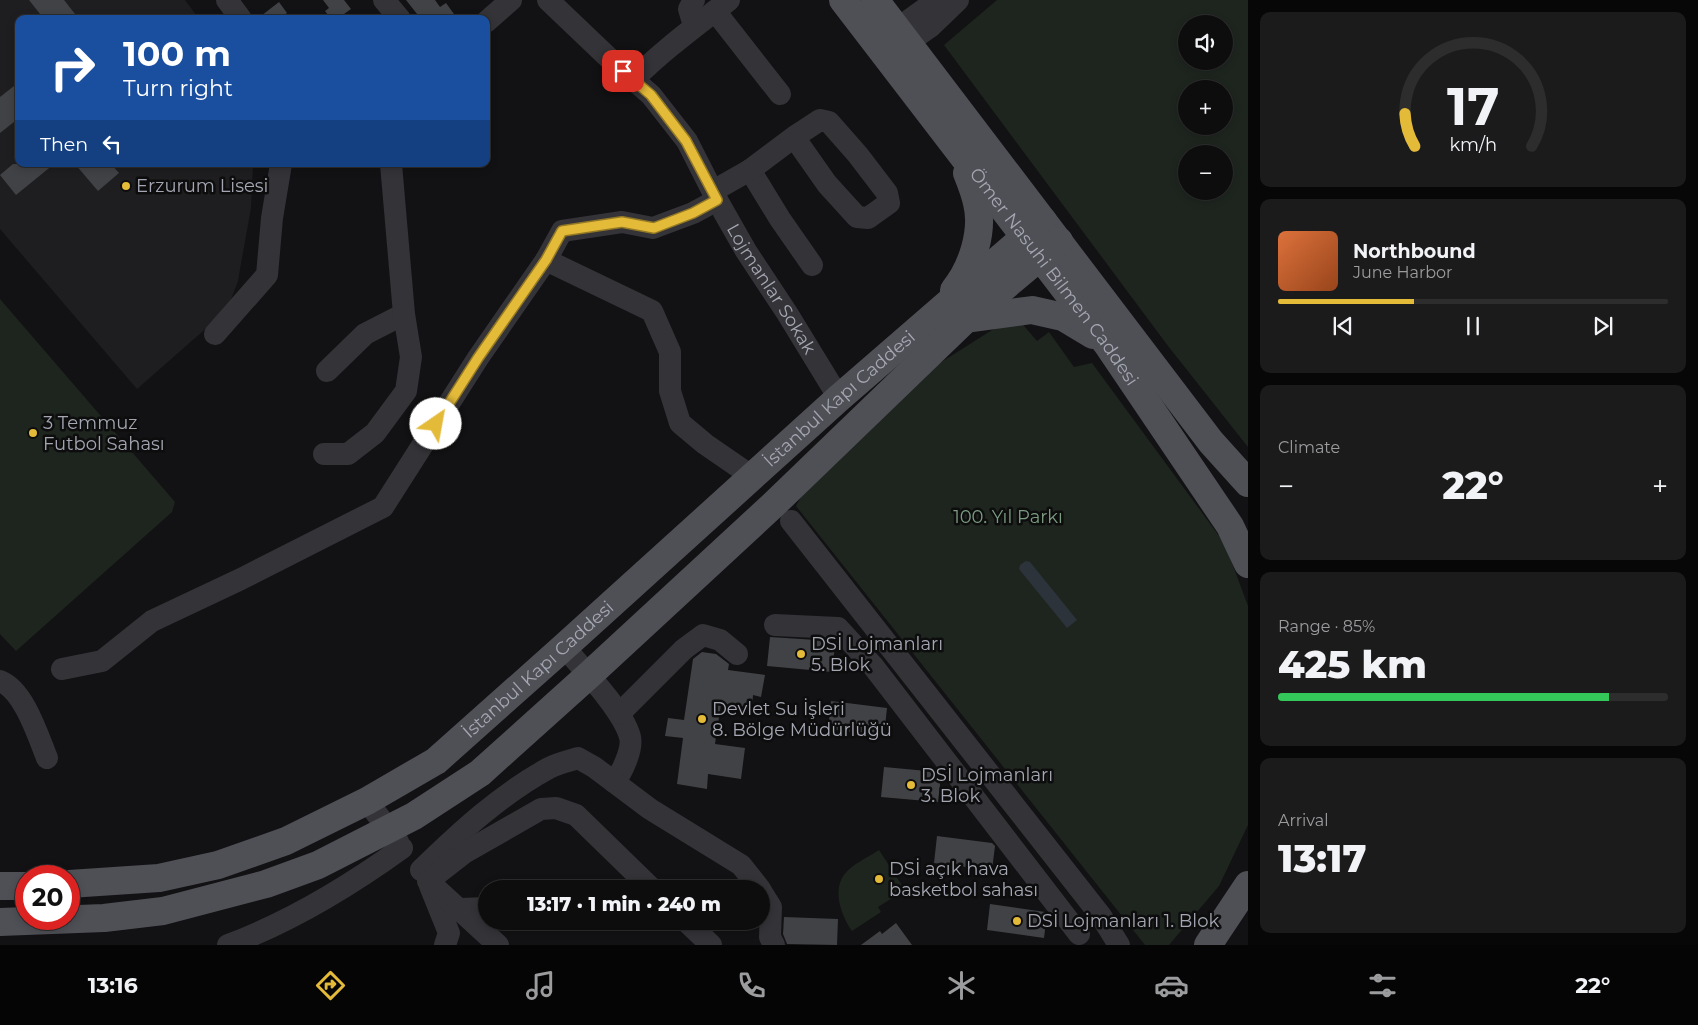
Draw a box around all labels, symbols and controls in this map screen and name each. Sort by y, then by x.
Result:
map controls [1178,15,1233,200]
button: sound [1178,15,1233,70]
text: 100 m [123,32,231,75]
icon: right [40,35,105,100]
pin [602,50,644,92]
icon: arrive [609,57,637,85]
text: Turn right [123,75,233,102]
text: 17 [1447,75,1499,138]
button: + [1178,80,1233,135]
icon: left [98,130,126,158]
text: Then [40,133,88,156]
text: km/h [1449,134,1497,155]
button: − [1178,145,1233,200]
street label: Ömer Nasuhi Bilmen Caddesi [965,163,1143,390]
place label: Erzurum Lisesi [136,175,268,197]
marker: Erzurum Lisesi [120,180,132,192]
street label: Lojmanlar Sokak [722,220,821,359]
text: Northbound [1353,240,1476,263]
text: June Harbor [1353,263,1452,282]
icon: previous [1329,312,1357,340]
icon: pause [1459,312,1487,340]
icon: next [1589,312,1617,340]
street label: İstanbul Kapı Caddesi [759,326,920,472]
position arrow [409,397,461,449]
place label: 3 Temmuz Futbol Sahası [43,412,165,455]
marker: 3 Temmuz Futbol Sahası [27,427,39,439]
text: Climate [1278,438,1340,457]
text: 22° [1442,462,1504,509]
text: − [1278,469,1294,503]
text: + [1652,469,1668,503]
park label: 100. Yıl Parkı [953,506,1063,528]
street label: İstanbul Kapı Caddesi [458,596,618,743]
text: Range · 85% [1278,617,1375,636]
place label: DSİ Lojmanları 5. Blok [811,633,943,676]
text: 425 km [1278,641,1427,688]
marker: DSİ Lojmanları 5. Blok [795,648,807,660]
place label: Devlet Su İşleri 8. Bölge Müdürlüğü [712,698,892,741]
marker: Devlet Su İşleri 8. Bölge Müdürlüğü [696,713,708,725]
place label: DSİ Lojmanları 3. Blok [921,764,1053,807]
marker: DSİ Lojmanları 3. Blok [905,779,917,791]
text: Arrival [1278,811,1328,830]
text: 13:17 [1278,835,1366,882]
place label: DSİ açık hava basketbol sahası [889,858,1038,901]
speed limit sign: 20 [15,865,80,930]
marker: DSİ açık hava basketbol sahası [873,873,885,885]
text: 13:17 · 1 min · 240 m [527,893,721,916]
place label: DSİ Lojmanları 1. Blok [1027,910,1219,932]
marker: DSİ Lojmanları 1. Blok [1011,915,1023,927]
icon: directions [313,968,348,1003]
icon: music [523,968,558,1003]
icon: phone [734,968,769,1003]
icon: climate [944,968,979,1003]
icon: car [1154,968,1189,1003]
icon: filters [1365,968,1400,1003]
text: 13:16 [88,972,138,999]
text: 22° [1575,972,1610,999]

